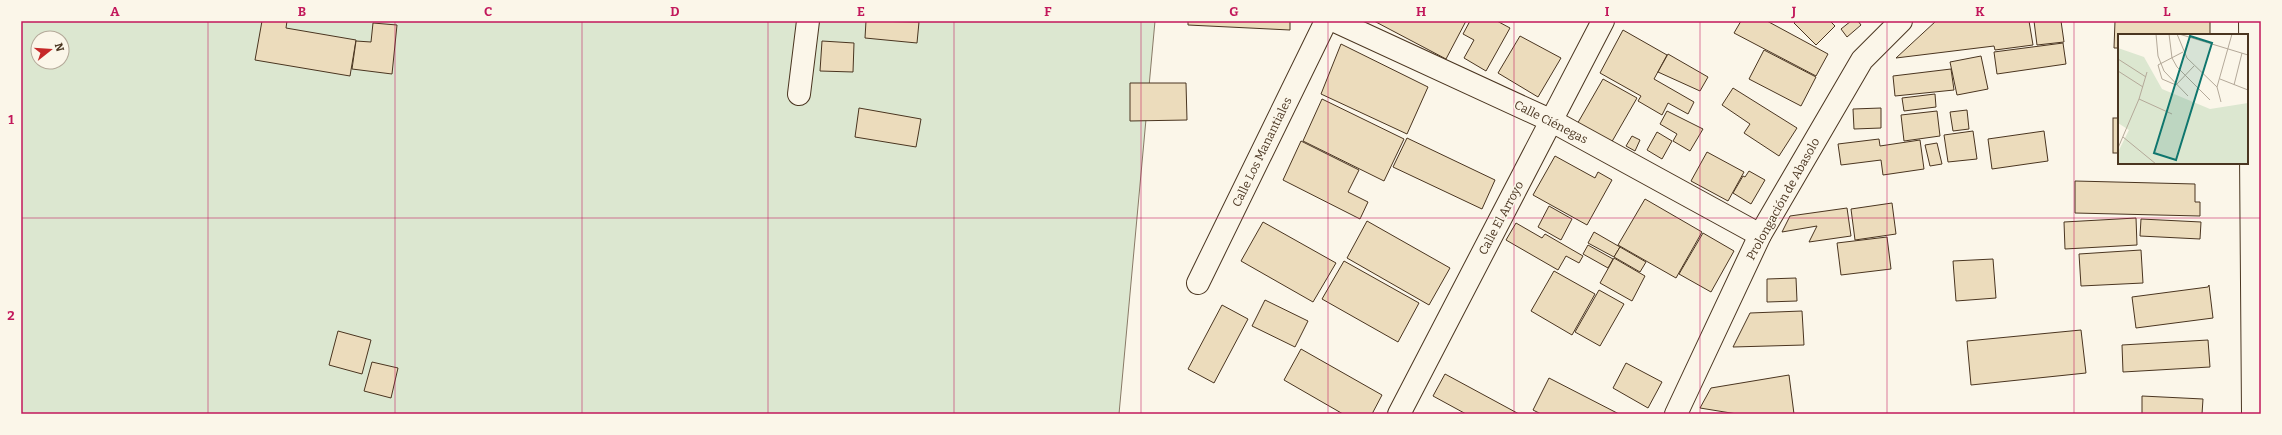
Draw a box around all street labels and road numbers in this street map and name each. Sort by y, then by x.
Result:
street label: Calle Los Manantiales [1229,95,1295,209]
street label: Calle Ciénegas [1512,97,1590,147]
street label: Prolongación de Abasolo [1744,135,1822,263]
street label: Calle El Arroyo [1476,179,1526,257]

